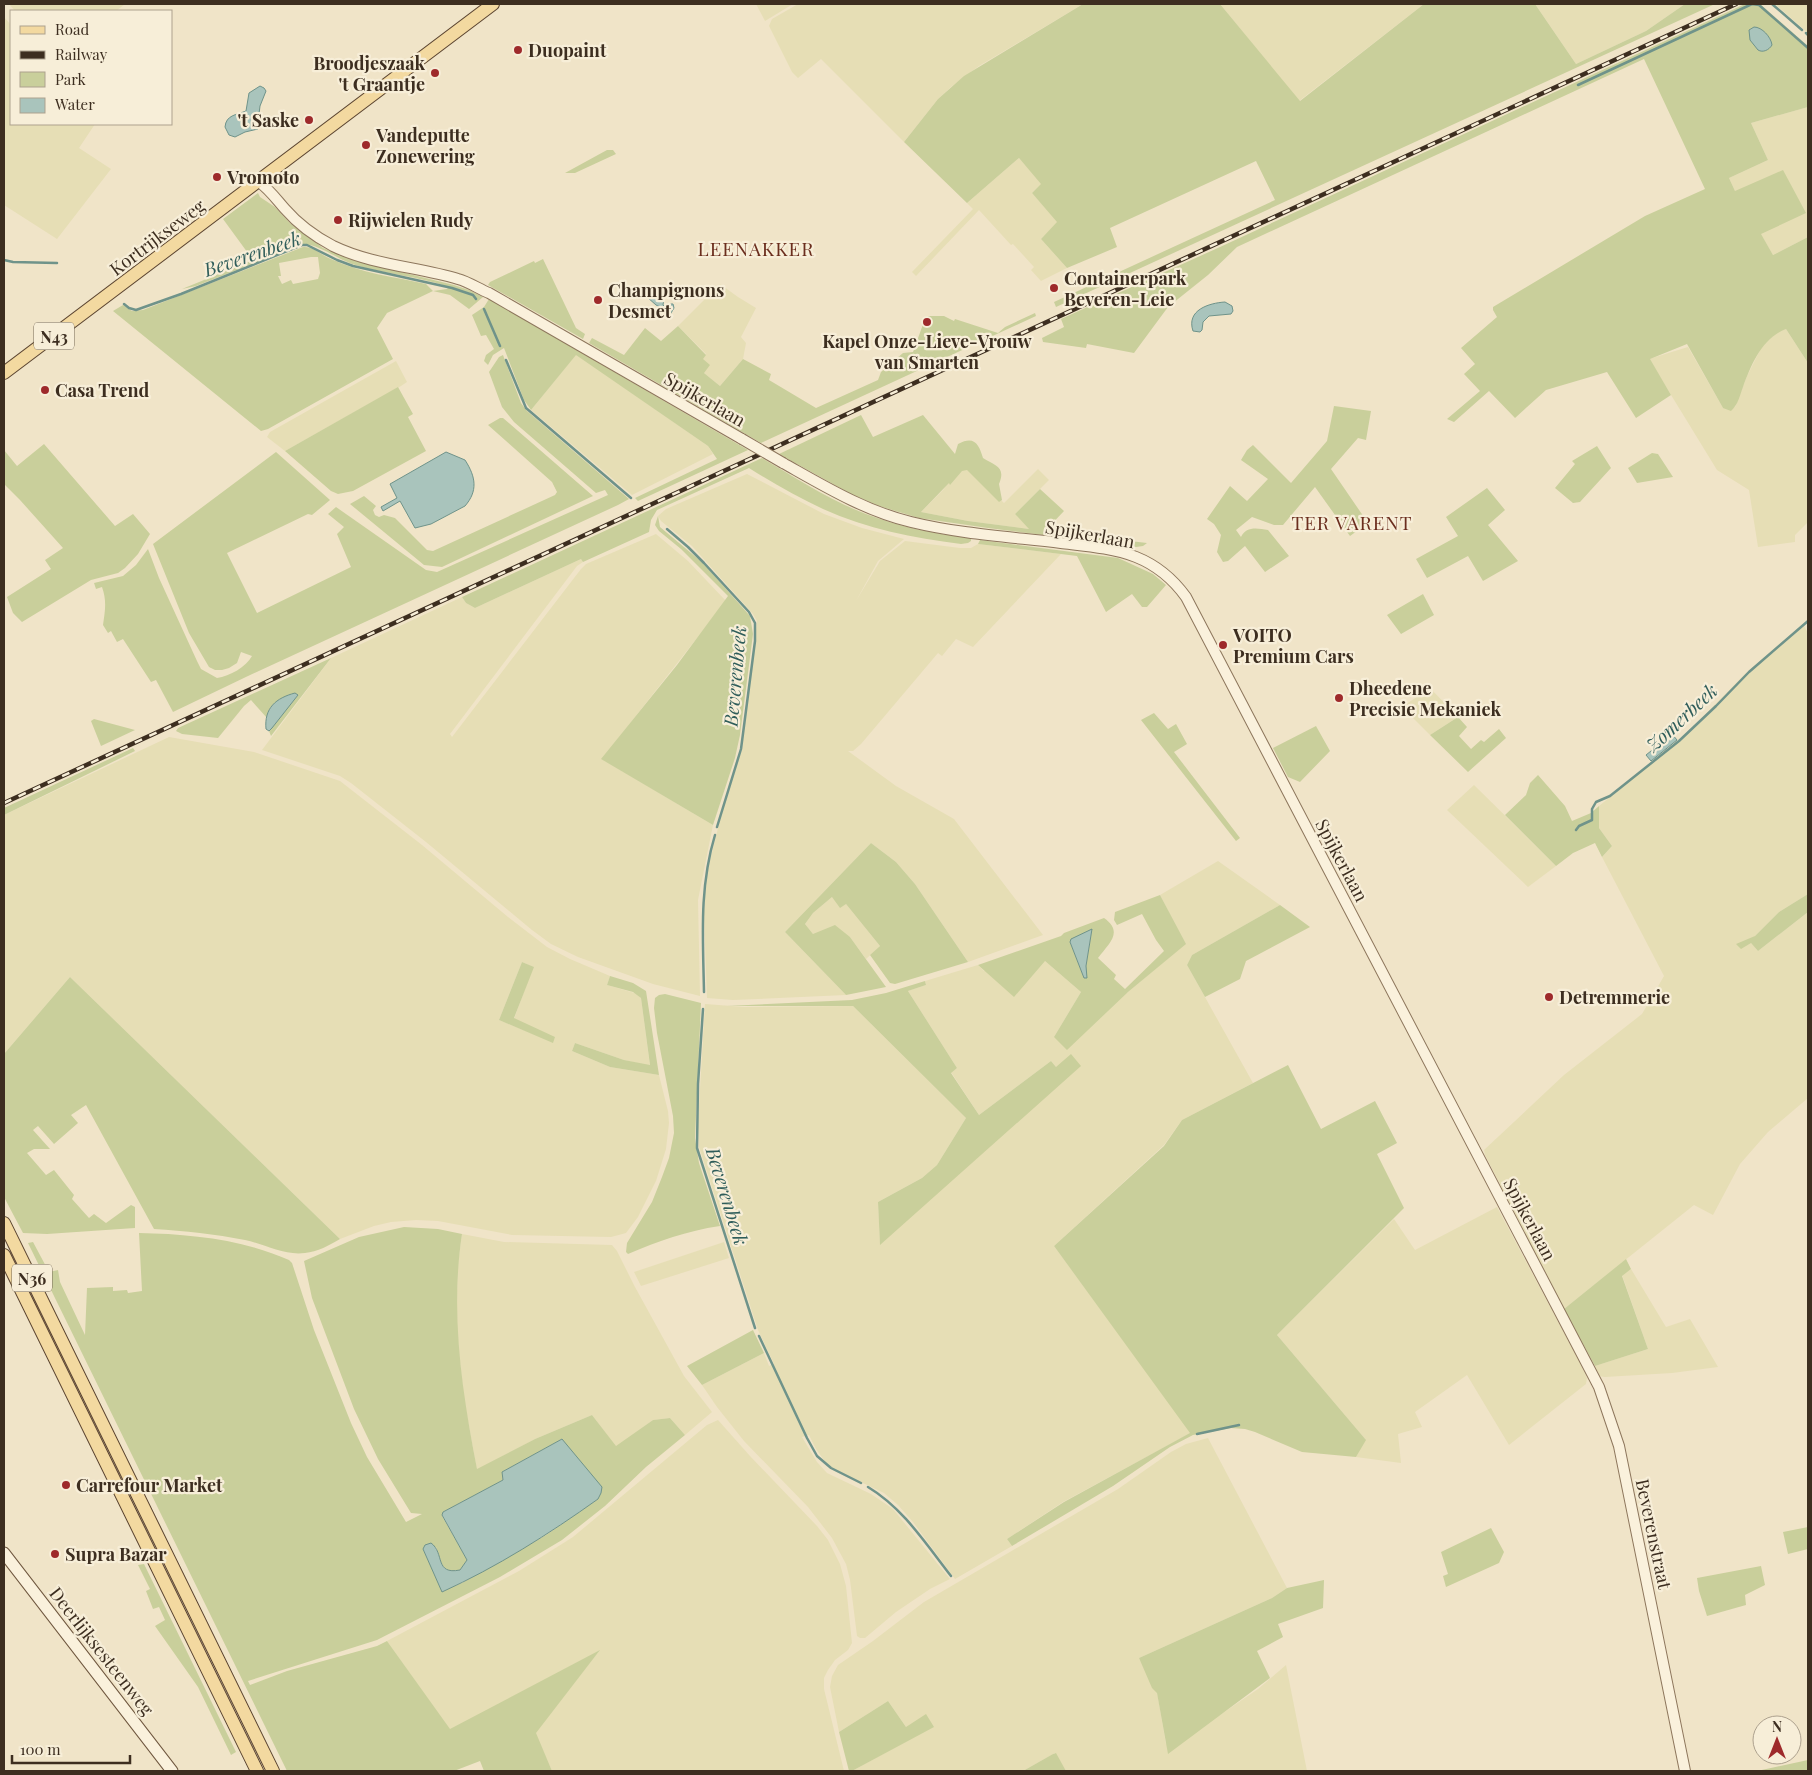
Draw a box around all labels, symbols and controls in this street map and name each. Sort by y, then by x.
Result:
legend [10,10,172,125]
text: Road [55,19,89,39]
place label: Duopaint [528,38,607,62]
text: Railway [55,44,108,64]
marker: Duopaint [512,44,524,56]
place label: Broodjeszaak 't Graantje [313,51,425,96]
marker: Broodjeszaak 't Graantje [429,67,441,79]
text: Park [55,69,87,89]
text: Water [54,94,95,114]
place label: 't Saske [237,108,299,132]
marker: 't Saske [303,114,315,126]
place label: Vandeputte Zonewering [375,123,475,168]
marker: Vandeputte Zonewering [360,139,372,151]
place label: Vromoto [226,165,300,189]
marker: Vromoto [211,171,223,183]
street label: Kortrijkseweg [104,193,210,281]
place label: Rijwielen Rudy [348,208,474,232]
marker: Rijwielen Rudy [332,214,344,226]
water label: Beverenbeek [199,224,304,282]
district label: LEENAKKER [698,235,814,261]
place label: Containerpark Beveren-Leie [1064,266,1187,311]
place label: Champignons Desmet [608,278,724,323]
marker: Containerpark Beveren-Leie [1048,282,1060,294]
marker: Champignons Desmet [592,294,604,306]
marker: Kapel Onze-Lieve-Vrouw van Smarten [921,316,933,328]
road number: N43 [34,322,74,350]
place label: Kapel Onze-Lieve-Vrouw van Smarten [822,329,1033,374]
street label: Spijkerlaan [660,366,750,432]
place label: Casa Trend [55,378,150,402]
marker: Casa Trend [39,384,51,396]
district label: TER VARENT [1292,509,1412,535]
street label: Spijkerlaan [1043,514,1137,554]
place label: VOITO Premium Cars [1232,623,1354,668]
water label: Beverenbeek [717,624,751,728]
marker: VOITO Premium Cars [1217,639,1229,651]
place label: Dheedene Precisie Mekaniek [1349,676,1502,721]
water label: Zomerbeek [1639,677,1722,757]
marker: Dheedene Precisie Mekaniek [1333,692,1345,704]
street label: Spijkerlaan [1310,815,1374,906]
place label: Detremmerie [1559,985,1670,1009]
marker: Detremmerie [1543,991,1555,1003]
water label: Beverenbeek [701,1143,755,1248]
street label: Spijkerlaan [1498,1174,1562,1265]
road number: N36 [12,1264,52,1292]
place label: Carrefour Market [76,1473,223,1497]
street label: Beverenstraat [1631,1477,1678,1592]
marker: Carrefour Market [60,1479,72,1491]
place label: Supra Bazar [65,1542,167,1566]
marker: Supra Bazar [49,1548,61,1560]
street label: Deerlijksesteenweg [44,1582,160,1721]
north arrow [1752,1715,1802,1765]
text: N [1772,1717,1782,1736]
scale bar [12,1732,130,1764]
text: 100 m [20,1739,61,1759]

